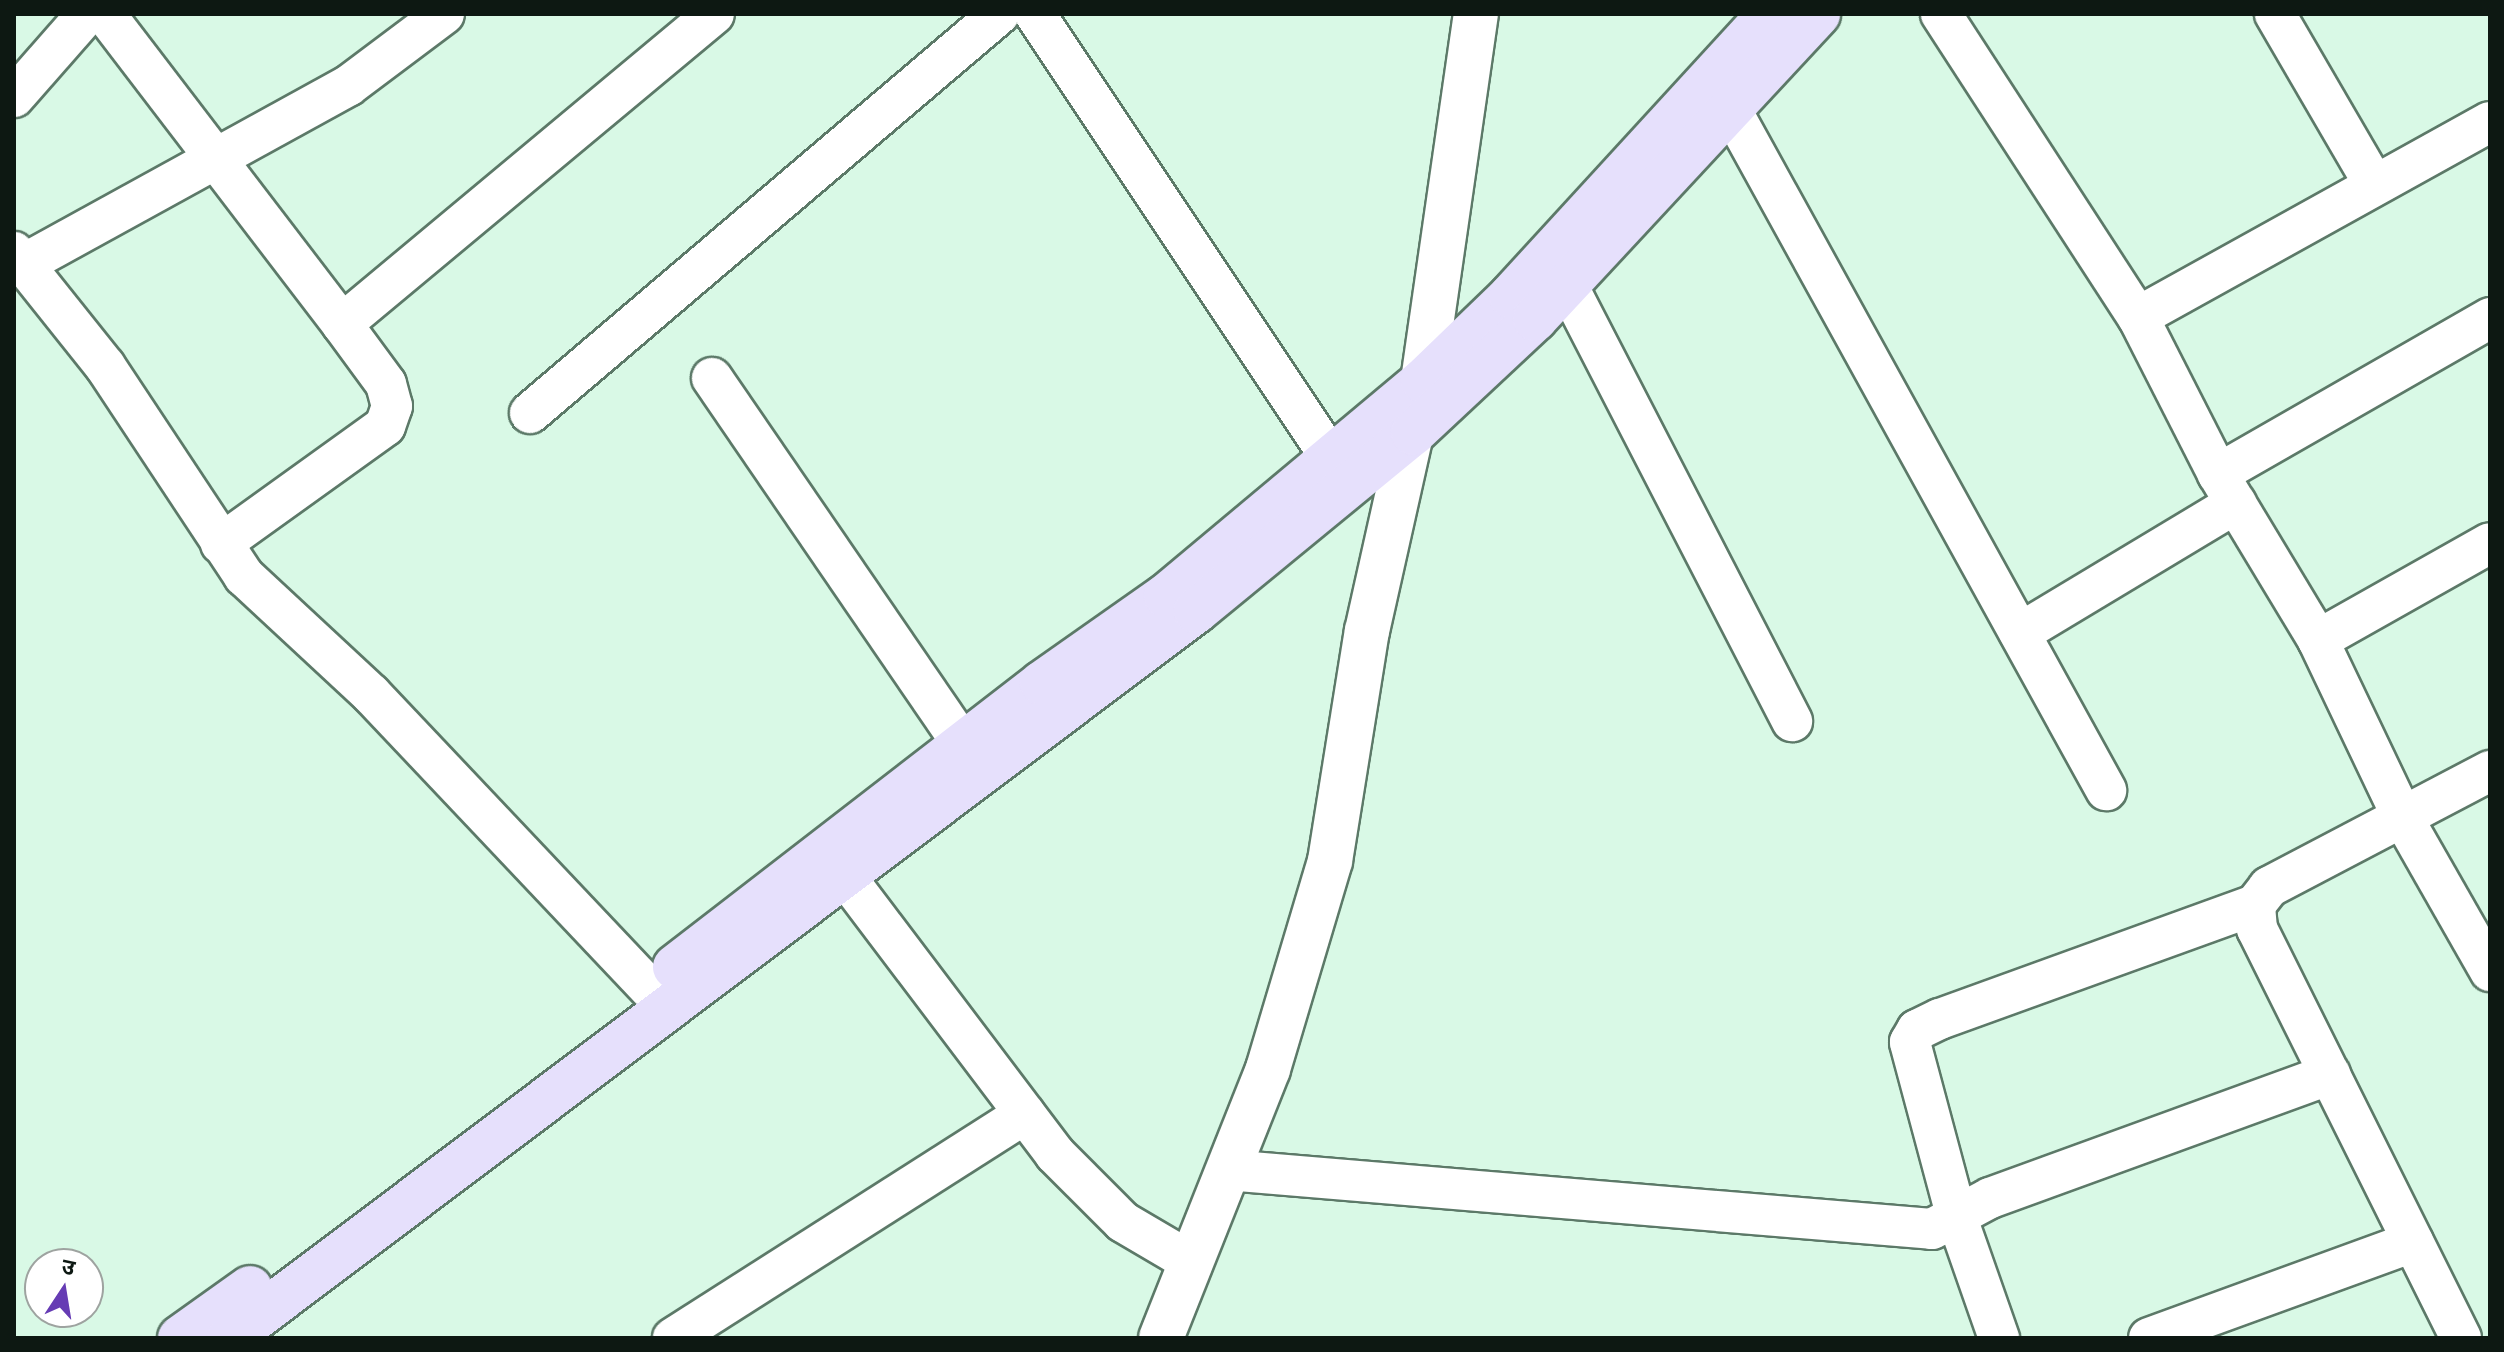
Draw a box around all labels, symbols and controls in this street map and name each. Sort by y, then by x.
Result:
north arrow [24,1248,104,1328]
text: उ [59,1249,78,1284]

